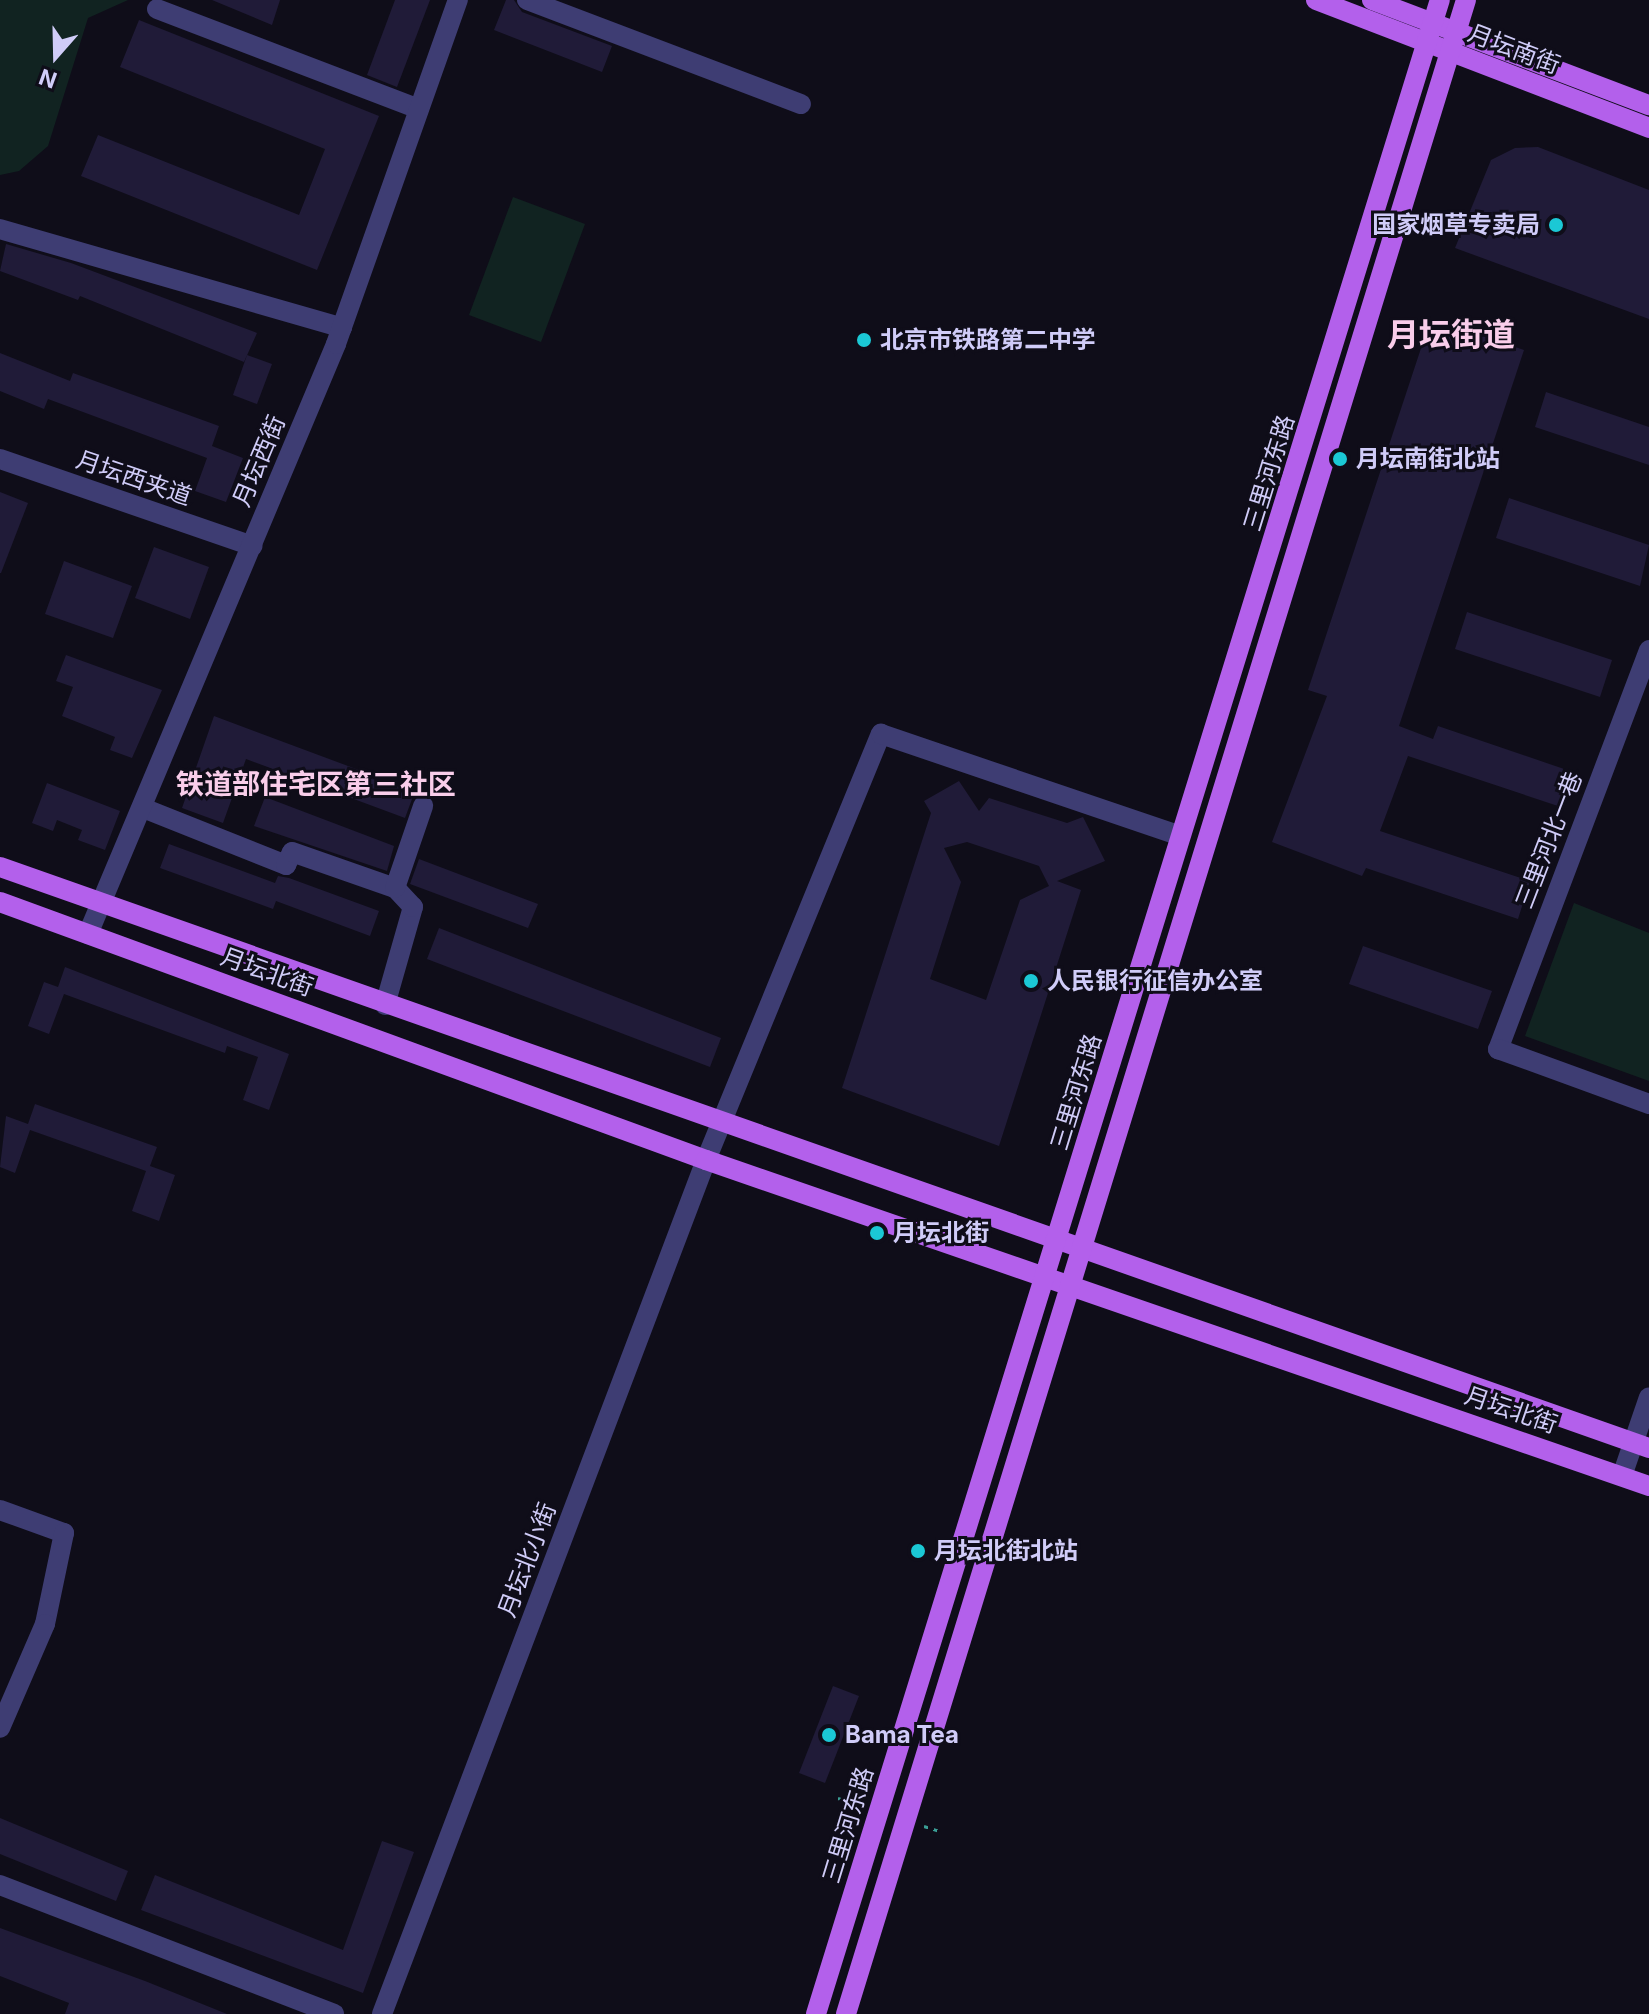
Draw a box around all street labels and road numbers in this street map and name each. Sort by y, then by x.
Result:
street label: 月坛南街 [1464,18,1564,80]
street label: 月坛西街 [227,411,291,511]
street label: 三里河东路 [1238,411,1300,535]
street label: 月坛西夹道 [73,445,195,511]
street label: 三里河北一巷 [1510,768,1588,912]
street label: 月坛北街 [217,942,317,1002]
street label: 三里河东路 [1045,1030,1107,1154]
street label: 月坛北街 [1461,1381,1561,1439]
street label: 月坛北小街 [492,1499,562,1621]
street label: 三里河东路 [817,1763,879,1887]

